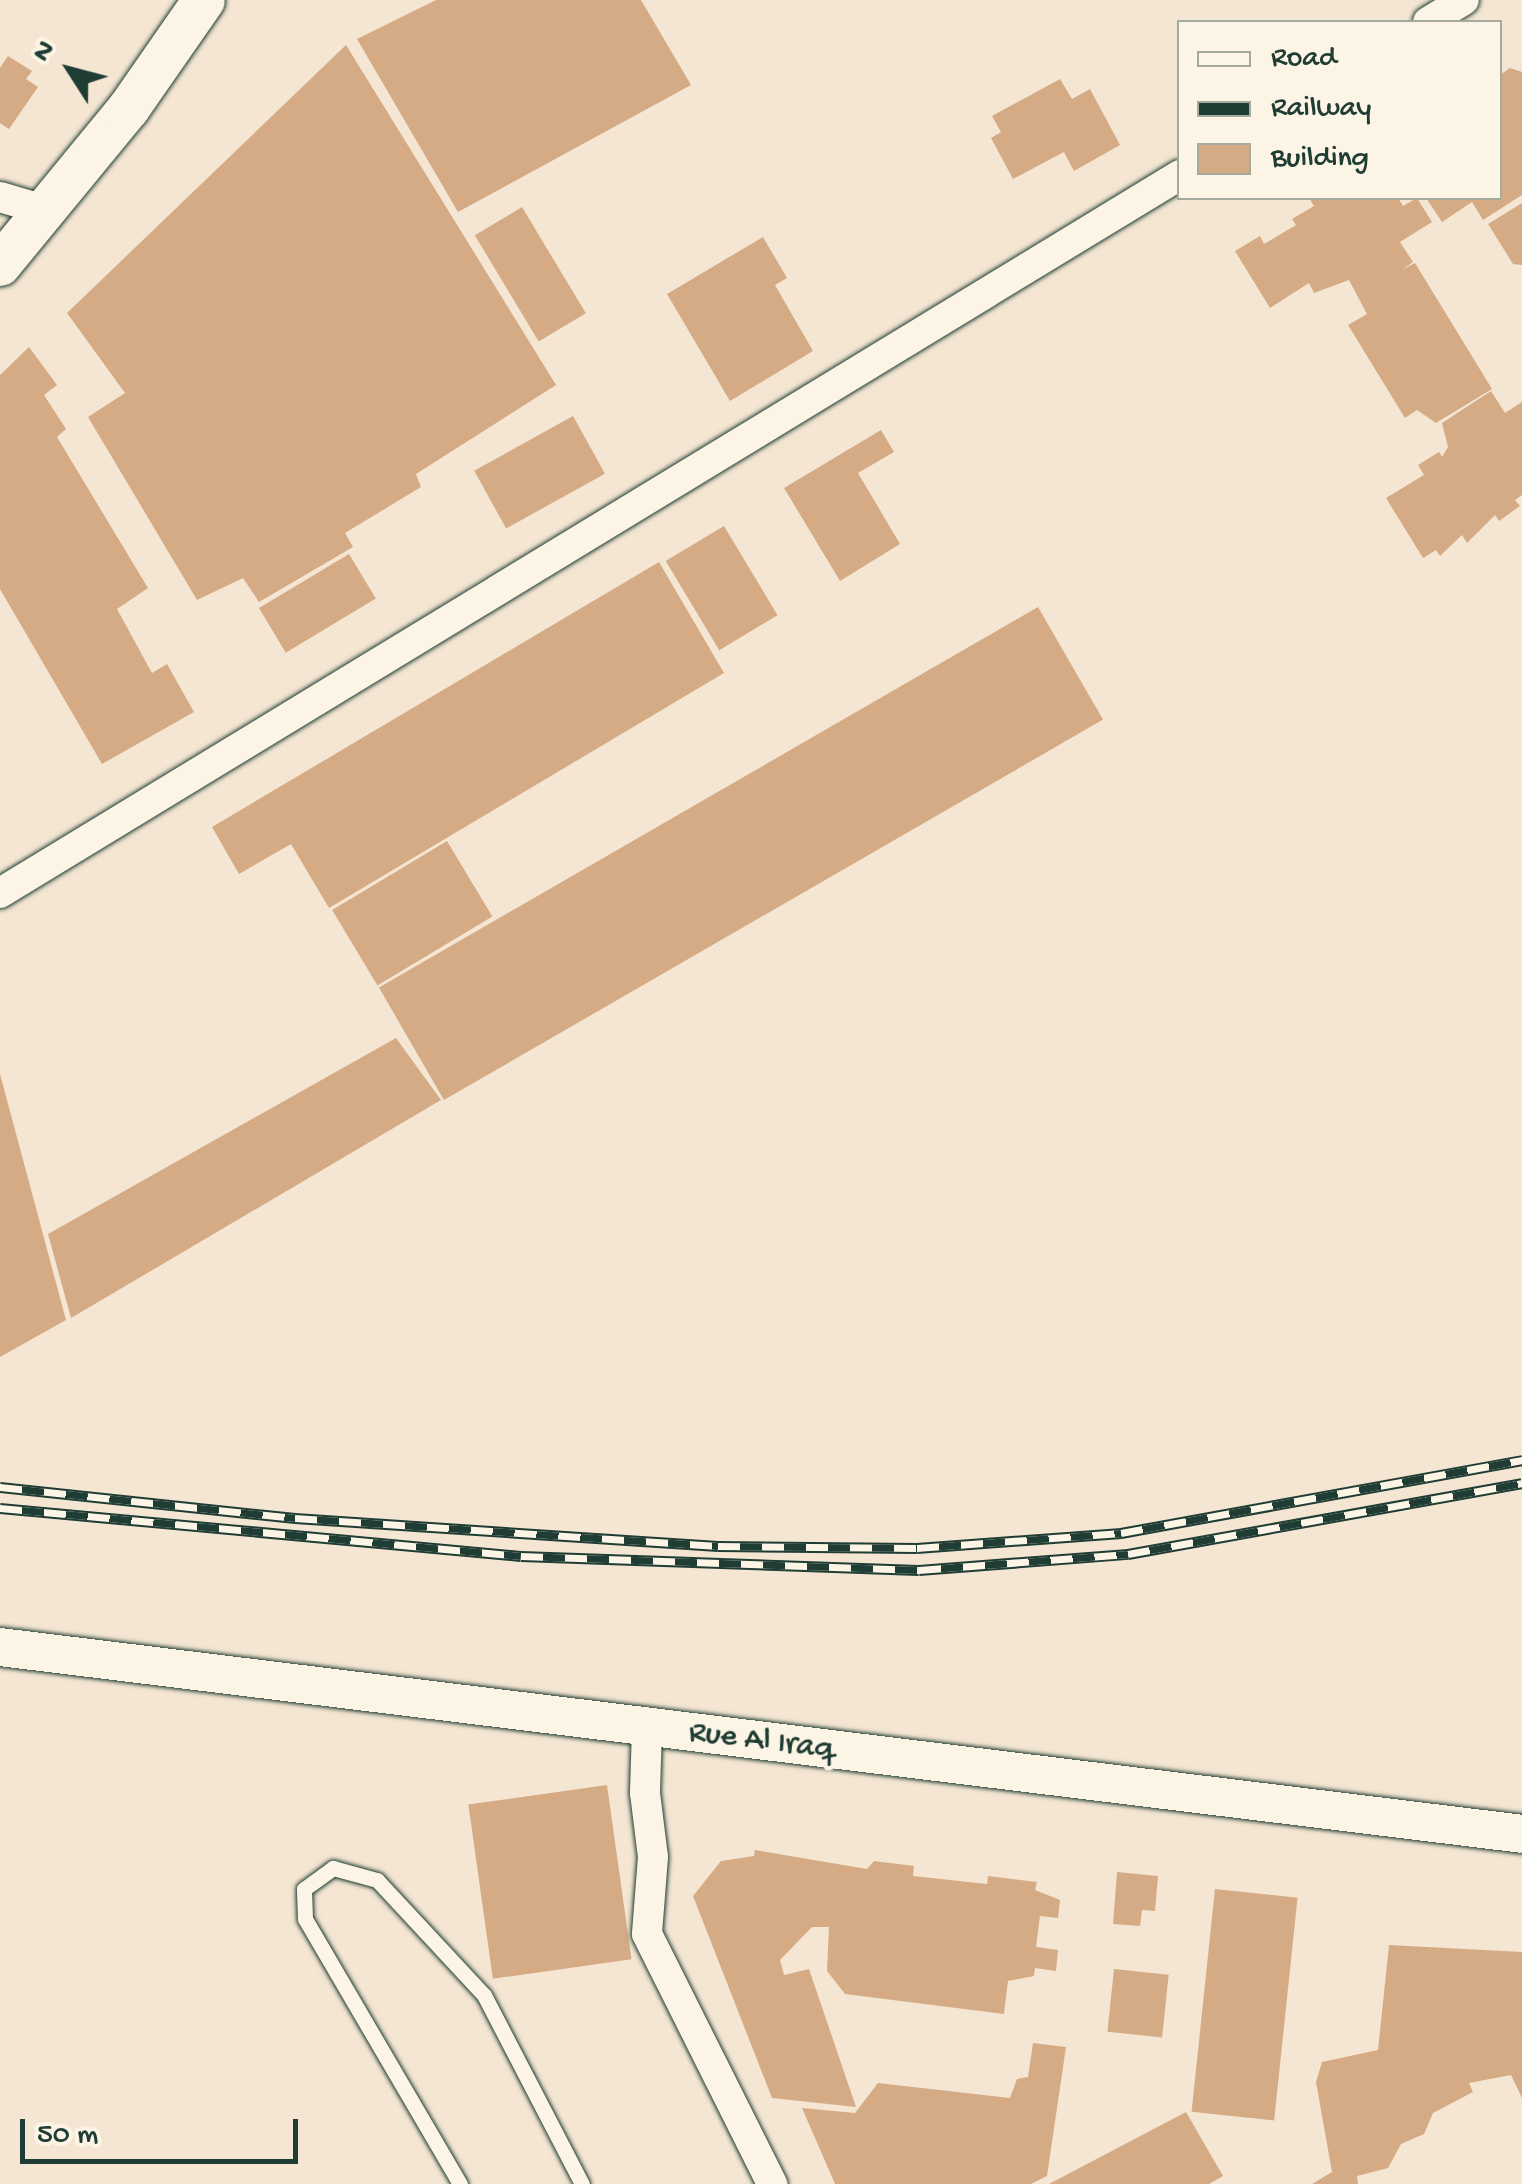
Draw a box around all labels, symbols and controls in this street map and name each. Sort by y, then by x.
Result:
north arrow [20,20,120,120]
legend [1177,20,1502,200]
text: N [27,35,64,69]
text: Road [1271,42,1337,77]
text: Railway [1271,92,1371,127]
text: Building [1271,142,1369,177]
street label: Rue Al Iraq [687,1714,835,1770]
scale bar [25,2099,302,2161]
text: 50 m [37,2119,98,2154]

